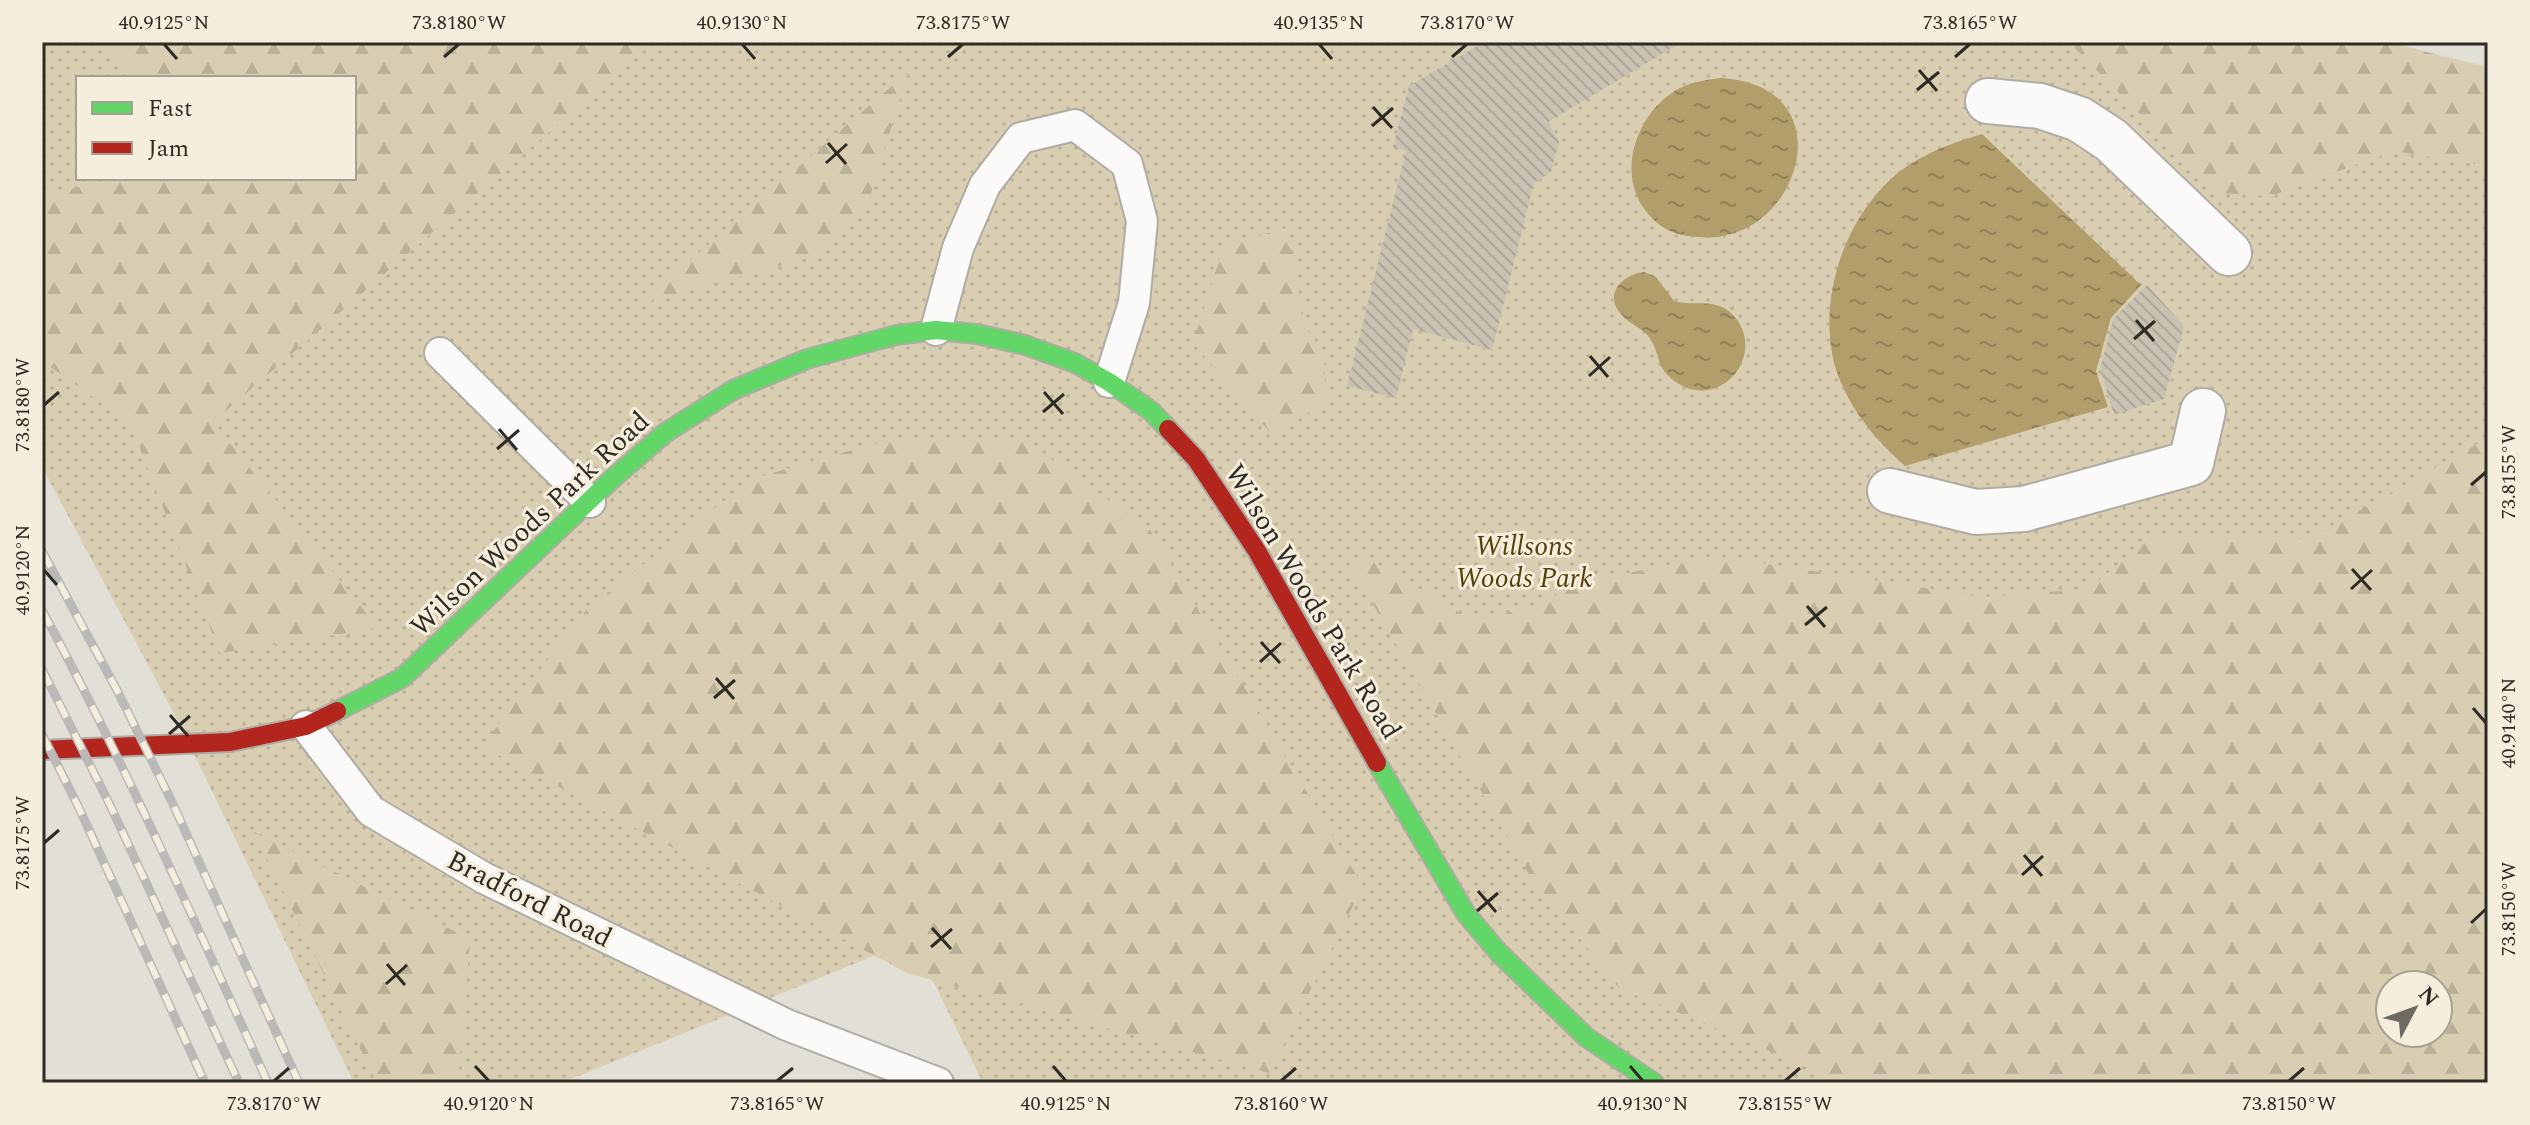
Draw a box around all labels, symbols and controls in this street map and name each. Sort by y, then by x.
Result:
text: 40.9125°N [119,8,209,38]
text: 73.8180°W [412,8,507,38]
text: 40.9130°N [697,8,787,38]
text: 73.8175°W [916,8,1011,38]
text: 40.9135°N [1274,8,1364,38]
text: 73.8170°W [1420,8,1515,38]
text: 73.8165°W [1923,8,2018,38]
legend [76,76,356,180]
text: Fast [148,91,193,127]
text: Jam [148,131,189,167]
text: 73.8180°W [8,357,38,452]
street label: Wilson Woods Park Road [400,401,660,647]
text: 73.8155°W [2494,424,2524,519]
street label: Wilson Woods Park Road [1213,456,1412,748]
text: 40.9120°N [8,525,38,615]
park label: Willsons Woods Park [1455,525,1593,600]
text: 40.9140°N [2494,678,2524,768]
text: 73.8175°W [8,795,38,890]
street label: Bradford Road [439,839,620,960]
text: 73.8150°W [2494,861,2524,956]
north arrow [2374,969,2454,1049]
text: N [2410,979,2446,1014]
text: 73.8170°W [227,1089,322,1119]
text: 40.9120°N [444,1089,534,1119]
text: 73.8165°W [730,1089,825,1119]
text: 40.9125°N [1021,1089,1111,1119]
text: 73.8160°W [1234,1089,1329,1119]
text: 40.9130°N [1598,1089,1688,1119]
text: 73.8155°W [1738,1089,1833,1119]
text: 73.8150°W [2242,1089,2337,1119]

